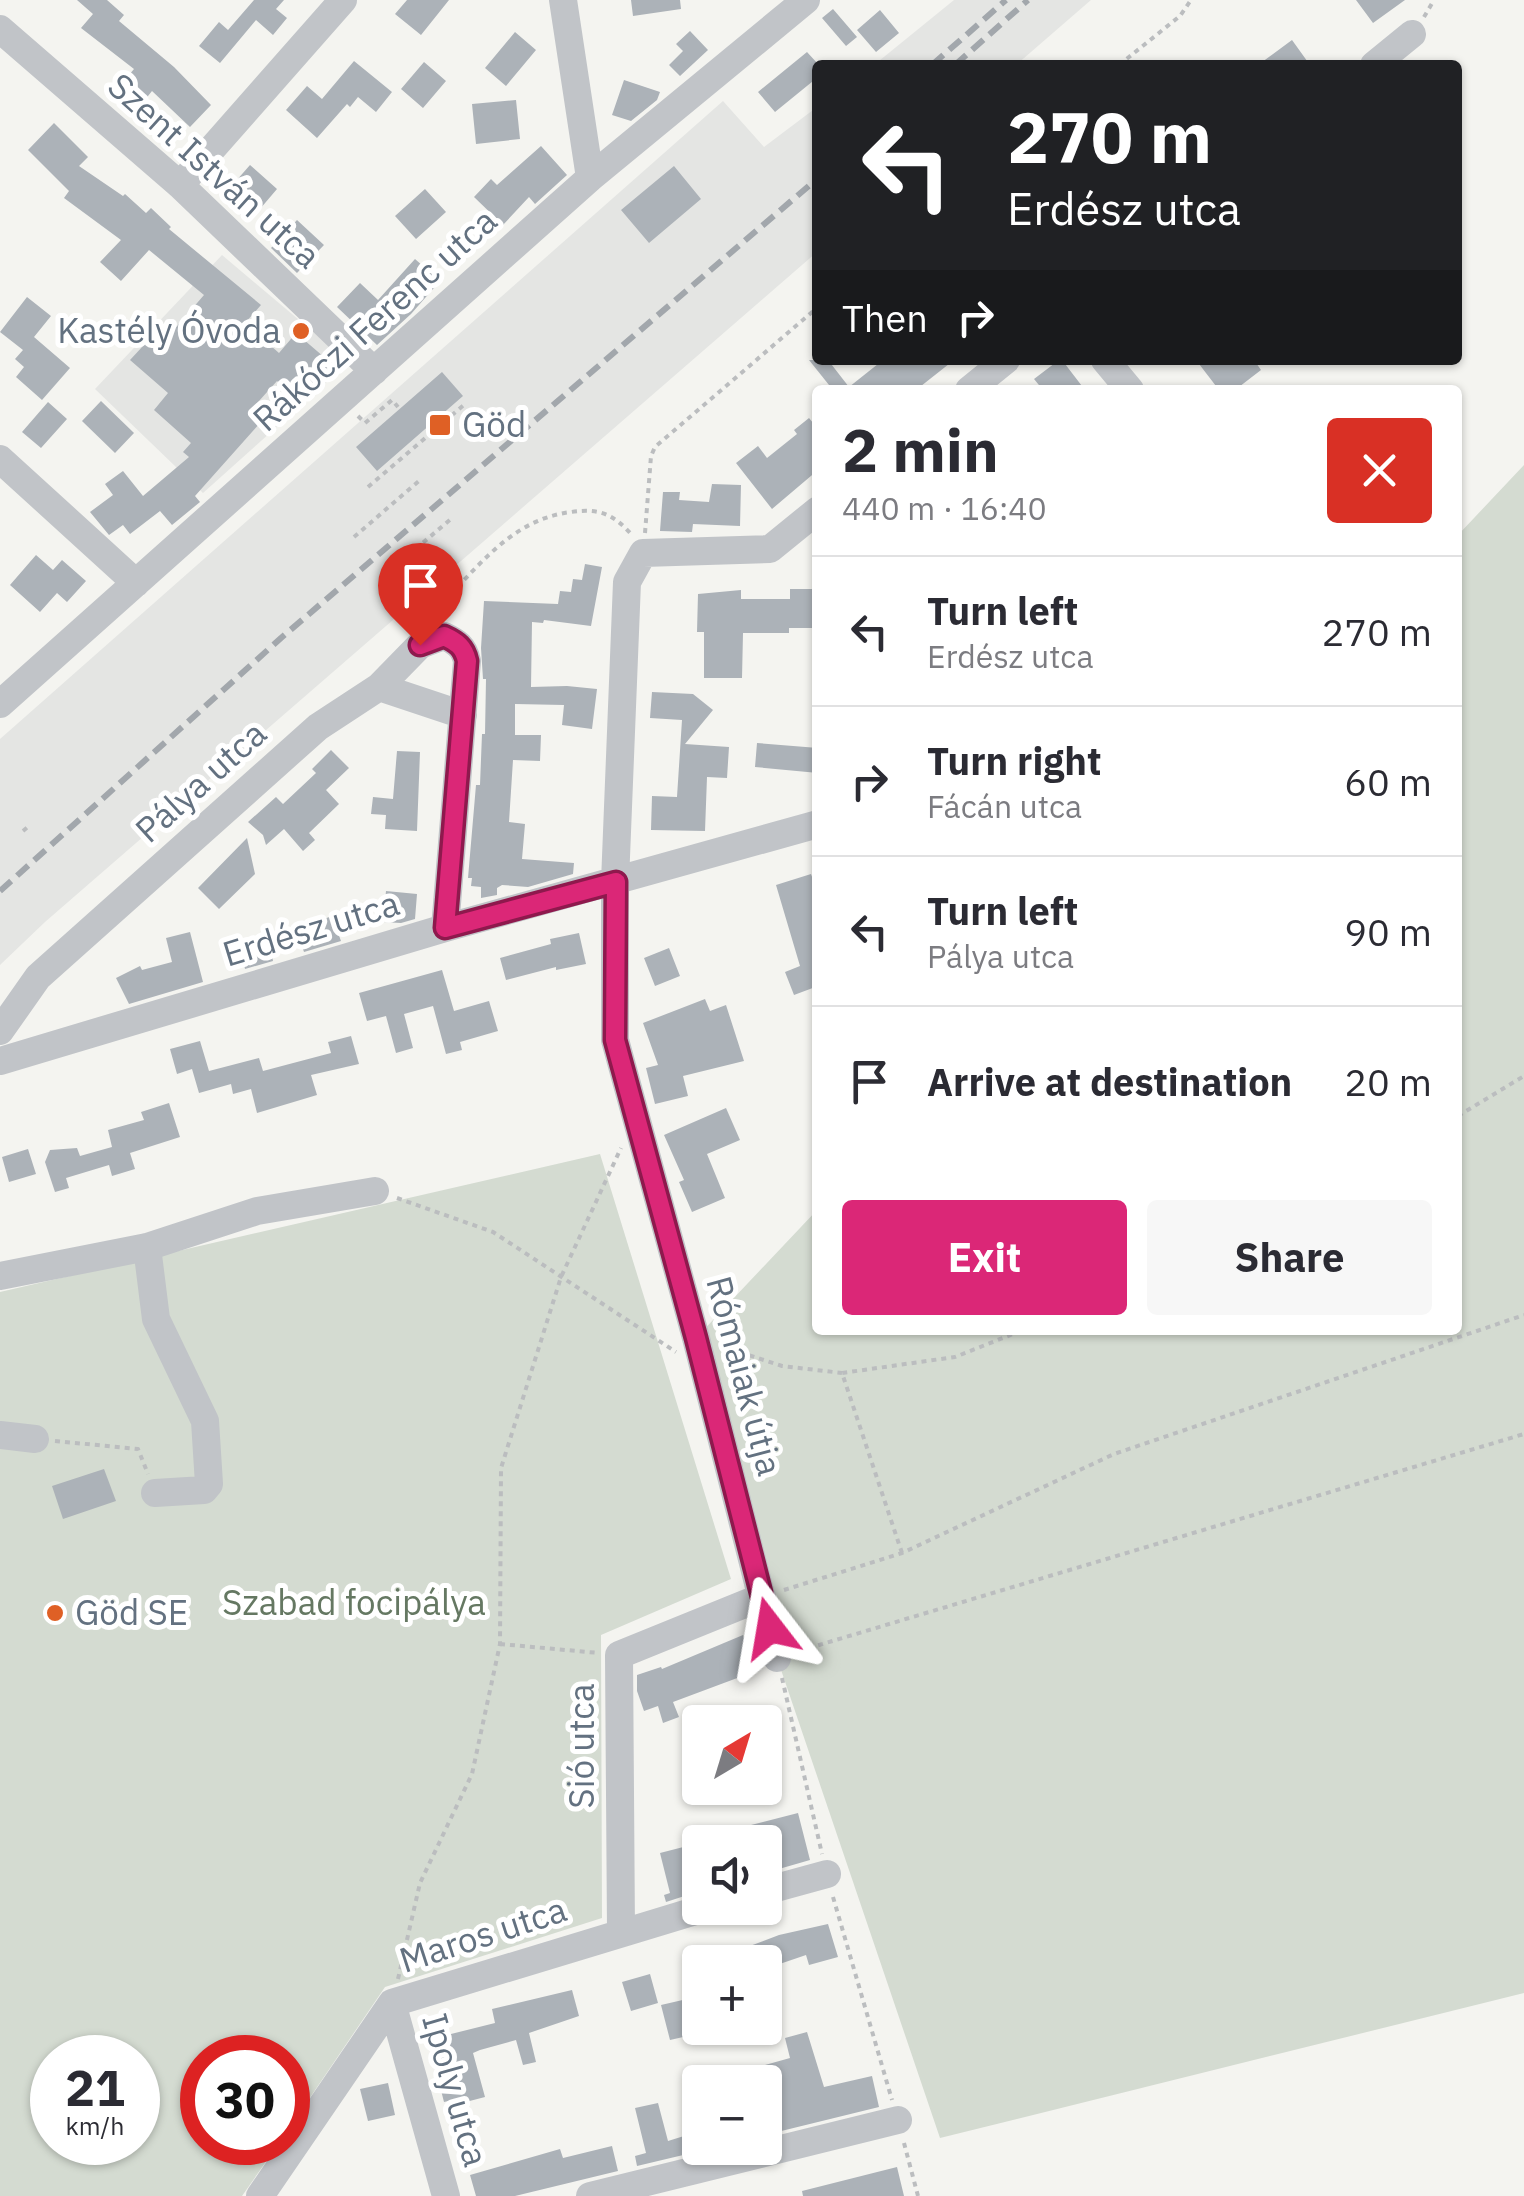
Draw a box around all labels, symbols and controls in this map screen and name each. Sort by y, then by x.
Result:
street label: Szent István utca [99,62,331,278]
text: 270 m [1007,91,1212,182]
icon: left [842,100,972,230]
text: Erdész utca [1007,179,1241,237]
street label: Rákóczi Ferenc utca [243,197,506,441]
icon: right [948,290,1003,345]
text: Then [842,293,928,342]
place label: Kastély Óvoda [57,307,281,353]
marker: Kastély Óvoda [290,320,312,342]
place label: Göd [462,401,526,447]
text: 2 min [842,410,999,489]
marker: Göd [427,412,453,438]
button: close [1327,418,1432,523]
text: 440 m · 16:40 [842,487,1047,529]
pin [378,543,463,646]
icon: arrive [393,558,448,613]
text: Turn left [927,586,1078,635]
icon: left [842,604,897,659]
text: 270 m [1321,607,1432,656]
text: Erdész utca [927,635,1093,677]
street label: Pálya utca [125,710,276,852]
text: Turn right [927,736,1102,785]
icon: right [842,754,897,809]
text: 60 m [1344,757,1432,806]
text: Fácán utca [927,785,1082,827]
street label: Erdész utca [217,879,404,977]
text: Turn left [927,886,1078,935]
icon: left [842,904,897,959]
text: 90 m [1344,907,1432,956]
text: Pálya utca [927,935,1074,977]
icon: arrive [842,1054,897,1109]
text: Arrive at destination [927,1057,1292,1106]
text: 20 m [1344,1057,1432,1106]
button: Exit [842,1200,1127,1315]
button: Share [1147,1200,1432,1315]
street label: Rómaiak útja [696,1271,794,1480]
position arrow [718,1576,822,1680]
park label: Szabad focipálya [222,1579,486,1625]
place label: Göd SE [75,1589,188,1635]
marker: Göd SE [44,1602,66,1624]
street label: Sió utca [558,1683,604,1809]
north arrow [682,1705,782,1805]
map controls [682,1705,782,2165]
button: sound [682,1825,782,1925]
street label: Maros utca [393,1885,572,1983]
button: + [682,1945,782,2045]
street label: Ipoly utca [412,2008,500,2172]
speed limit sign: 30 [180,2035,310,2165]
text: 21 [65,2055,125,2120]
button: − [682,2065,782,2165]
text: km/h [66,2109,124,2142]

